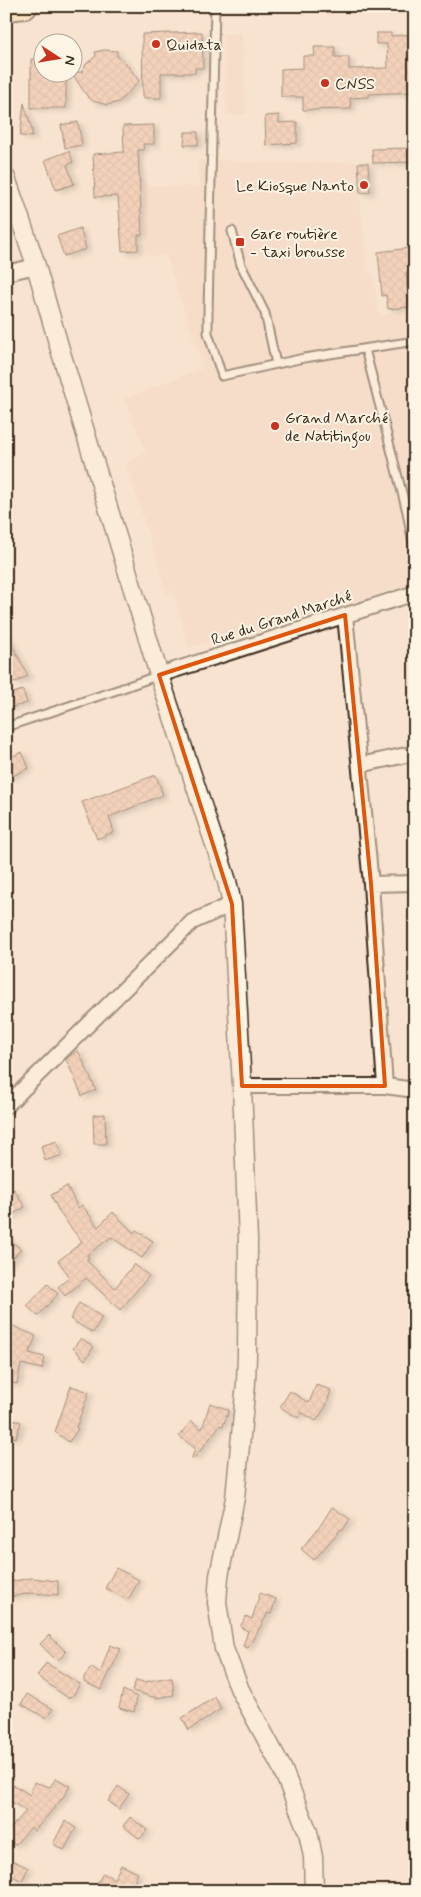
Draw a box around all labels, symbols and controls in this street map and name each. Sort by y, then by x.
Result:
north arrow [32,32,82,82]
place label: Quidata [166,35,222,56]
marker: Quidata [150,38,162,50]
text: N [60,54,80,67]
place label: CNSS [335,74,375,95]
marker: CNSS [319,77,331,89]
place label: Le Kiosque Nanto [236,176,354,197]
marker: Le Kiosque Nanto [358,179,370,191]
place label: Gare routière - taxi brousse [250,224,345,263]
marker: Gare routière - taxi brousse [234,236,246,248]
place label: Grand Marché de Natitingou [285,408,388,448]
marker: Grand Marché de Natitingou [269,420,281,432]
street label: Rue du Grand Marché [209,586,354,651]

